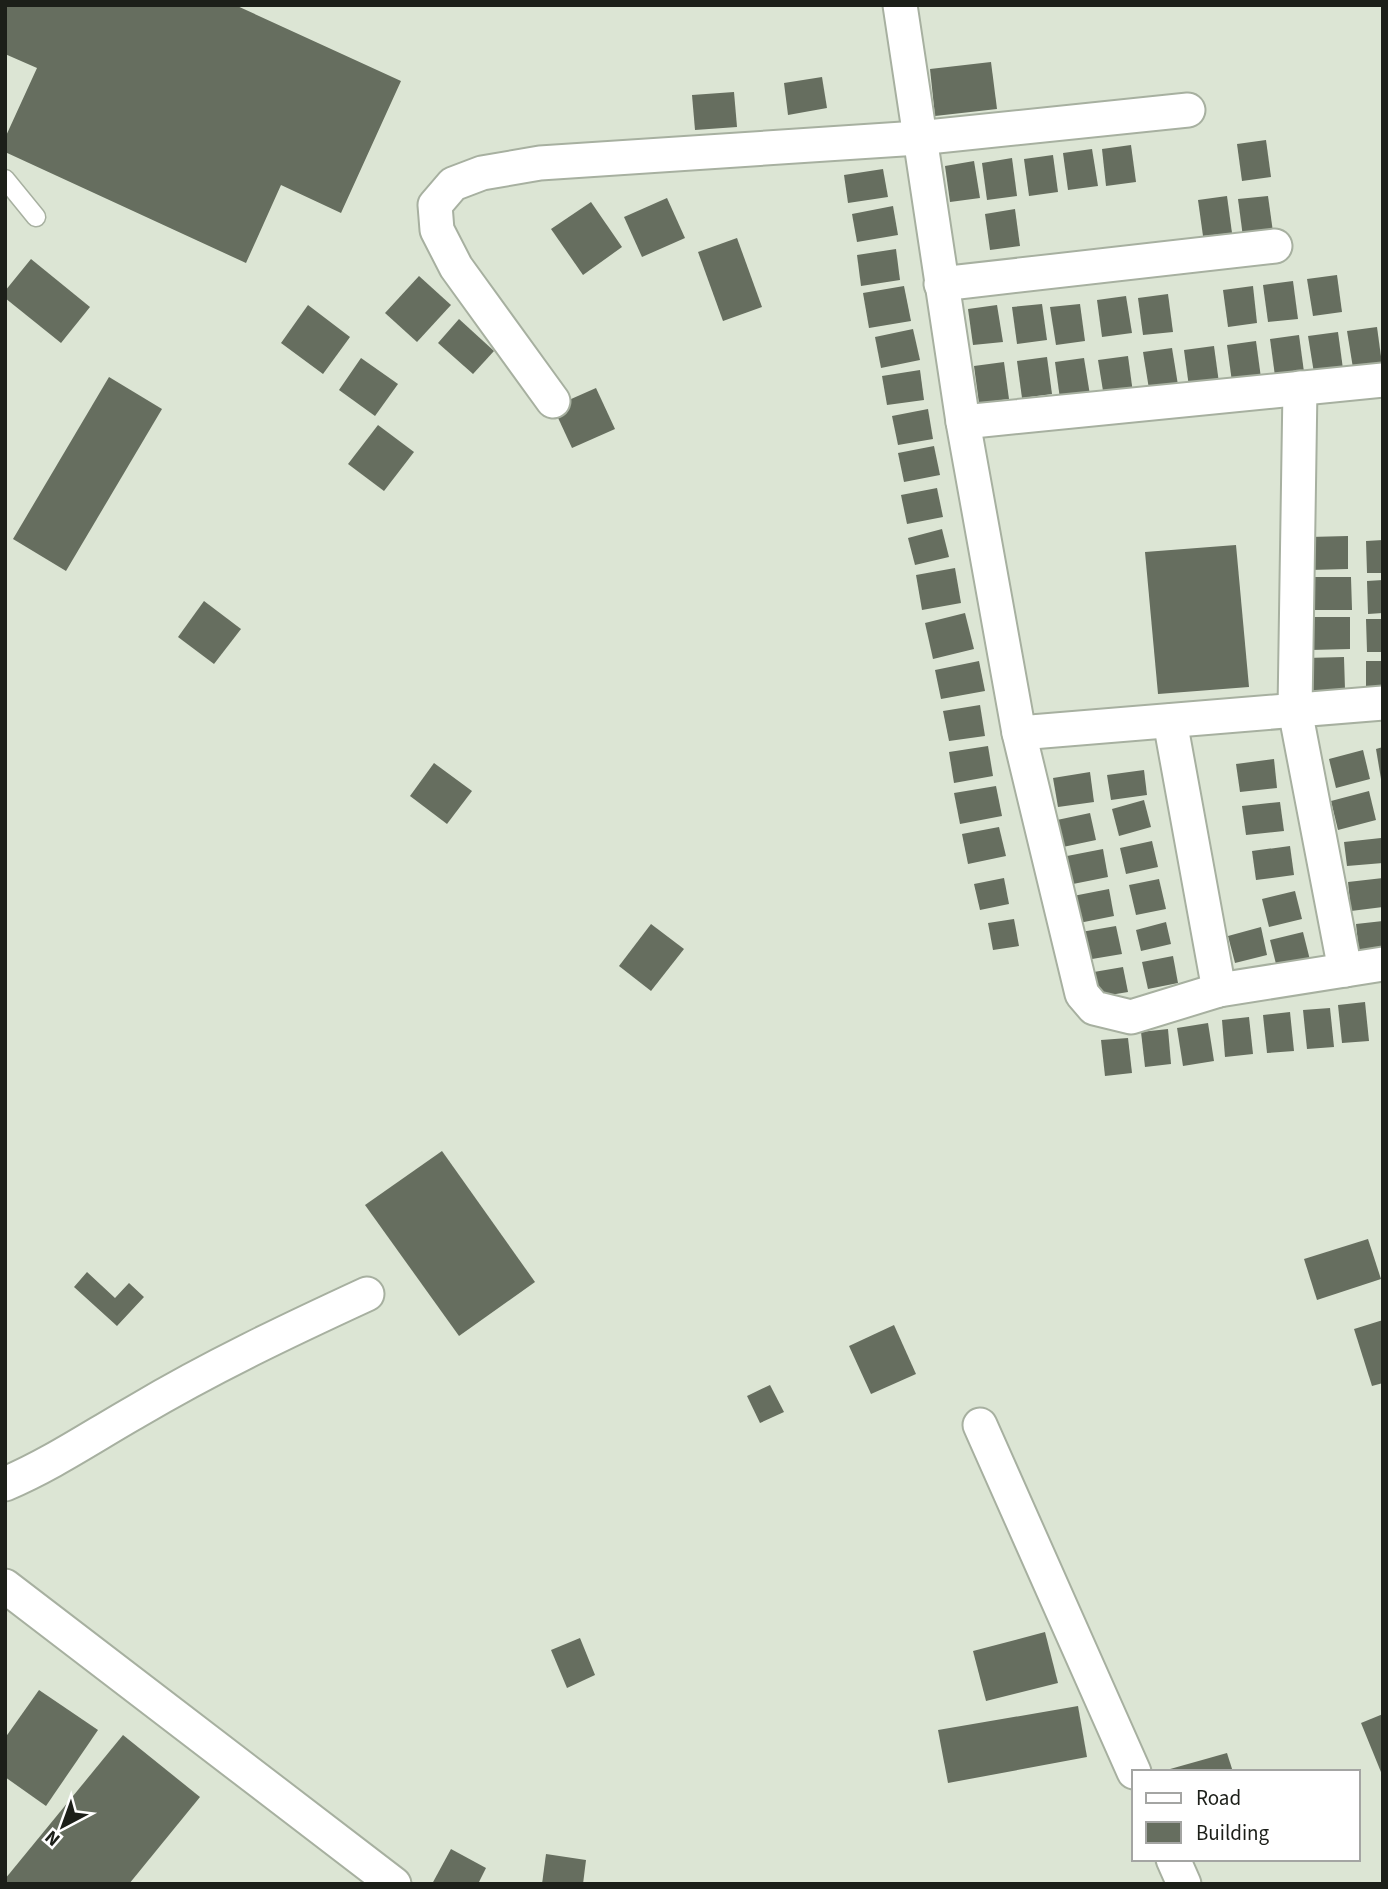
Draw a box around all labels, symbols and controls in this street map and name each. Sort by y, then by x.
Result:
legend [1132,1770,1360,1861]
text: Road [1196,1783,1241,1813]
north arrow [28,1791,98,1861]
text: Building [1196,1818,1270,1848]
text: N [39,1823,66,1852]

